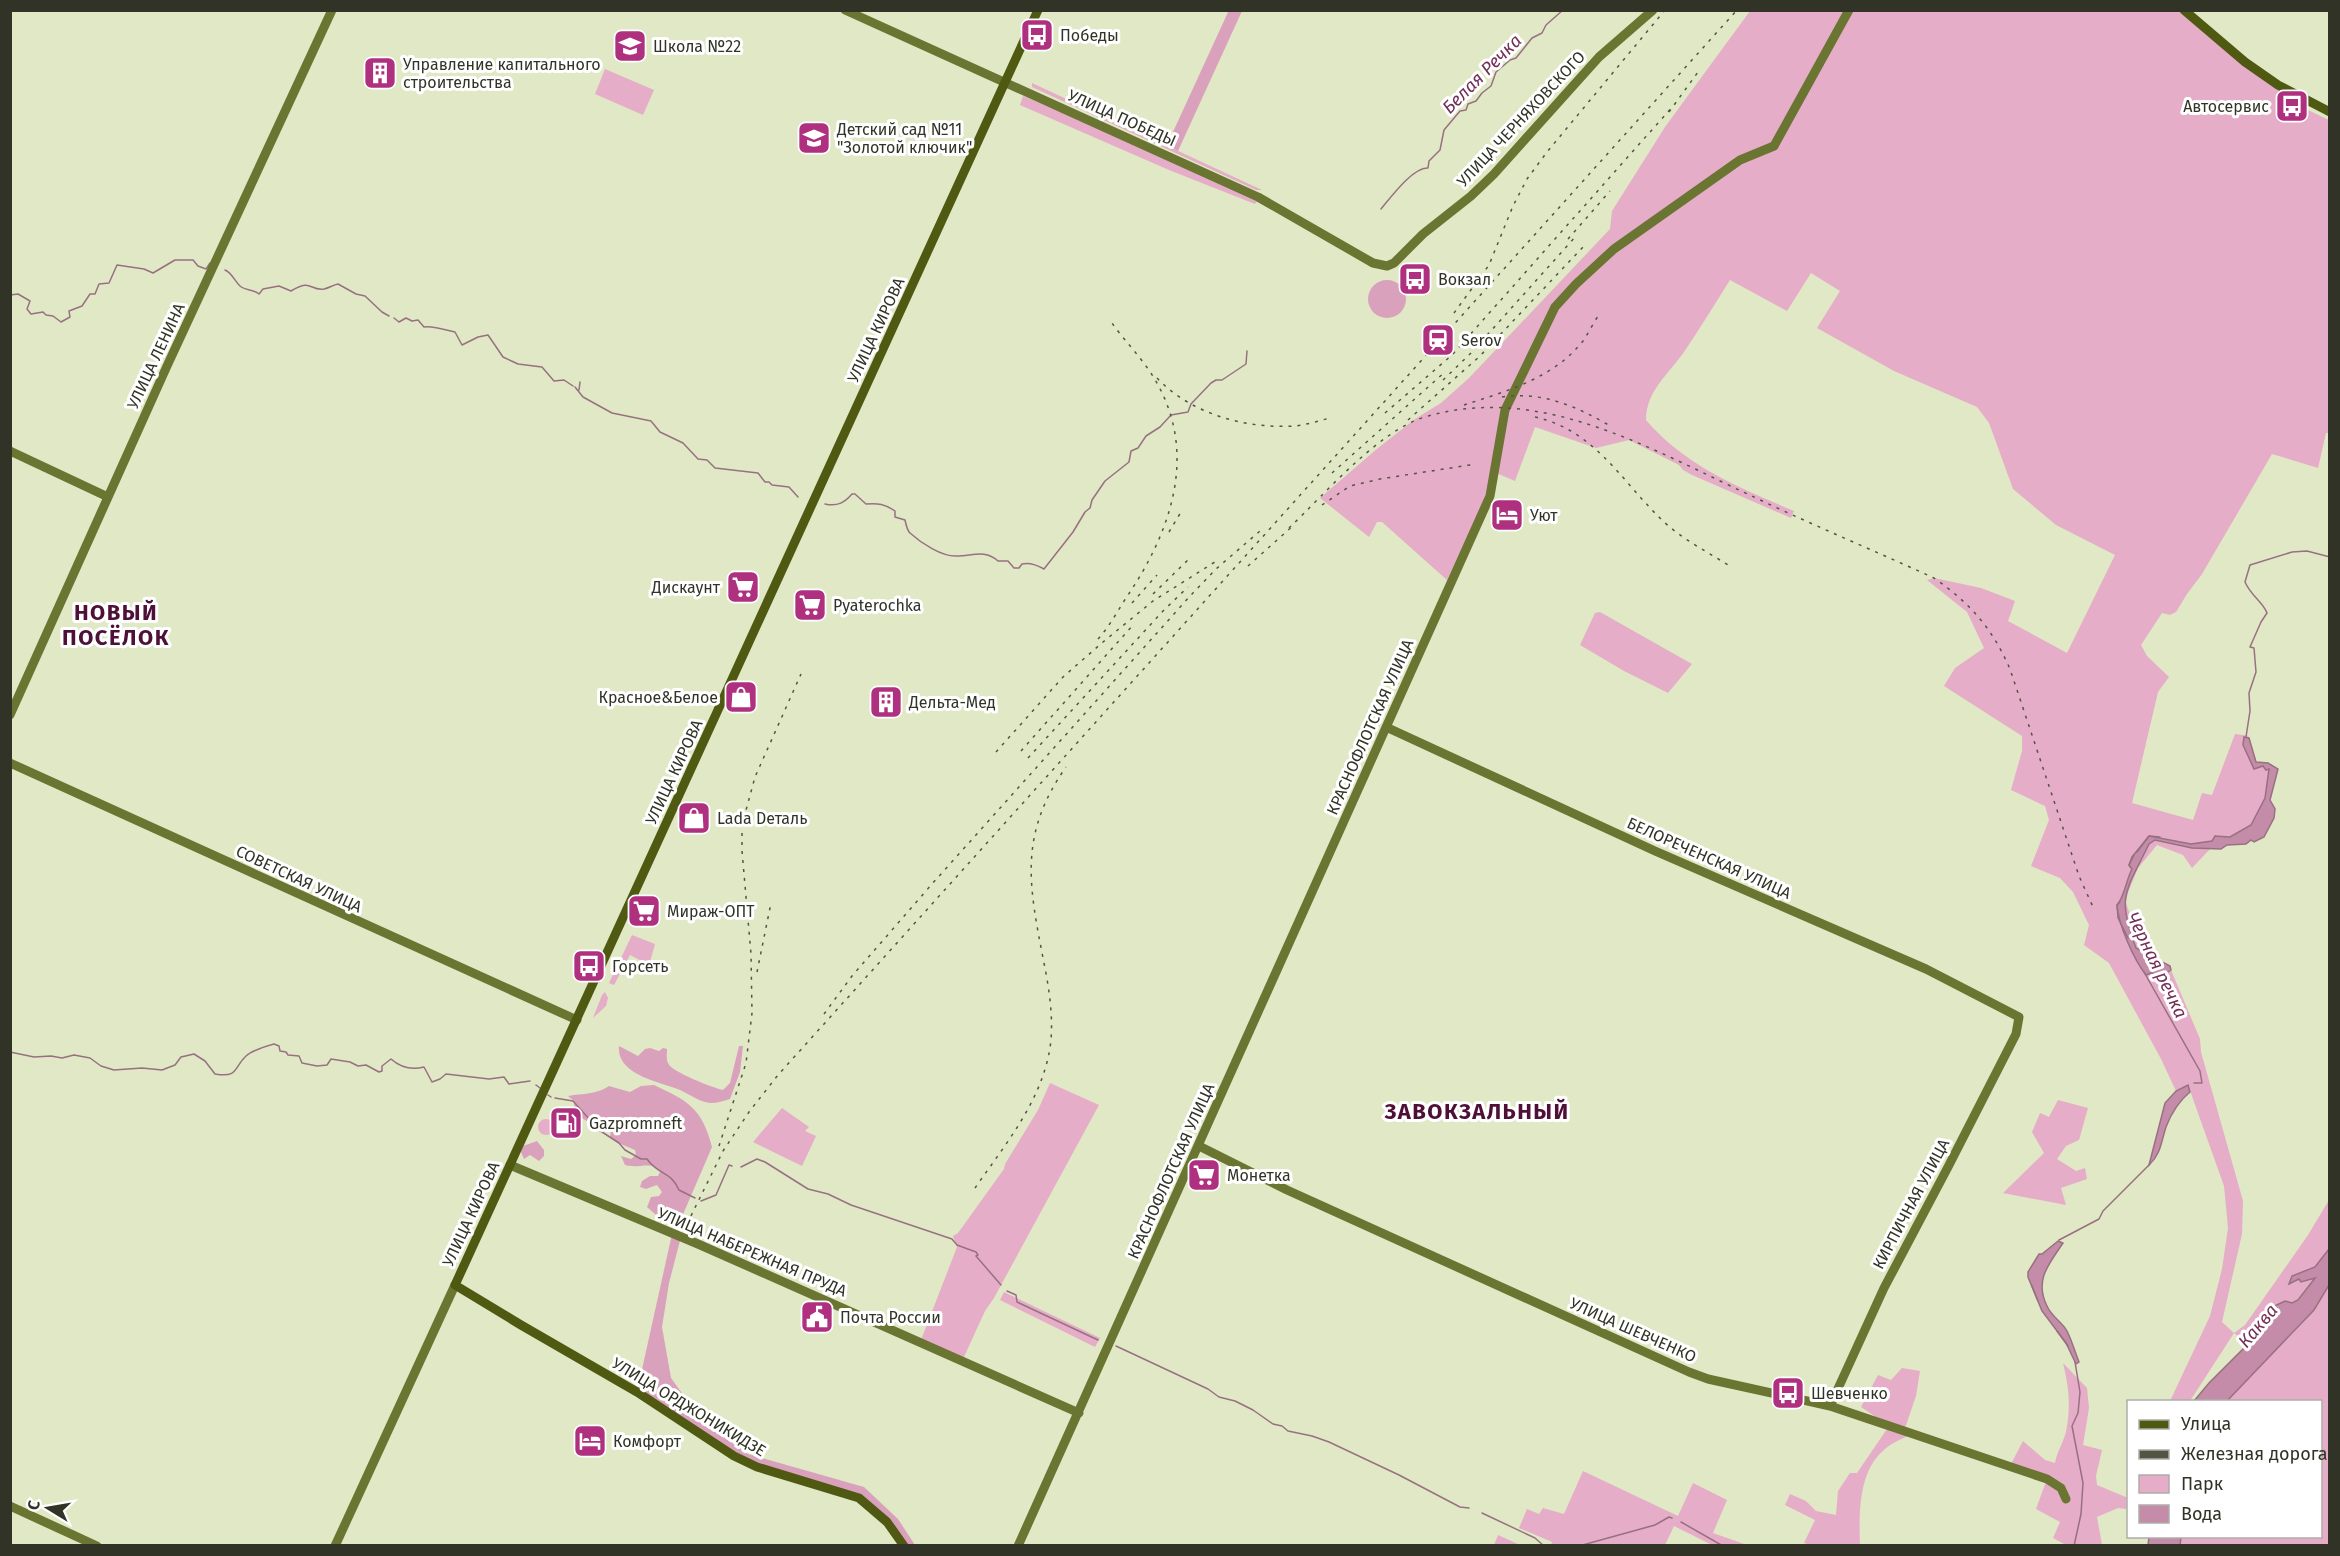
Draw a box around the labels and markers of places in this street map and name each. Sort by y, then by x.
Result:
bus stop icon: Победы [1019,17,1055,53]
place label: Победы [1060,26,1119,45]
school or university icon: Школа №22 [612,28,648,64]
place label: Школа №22 [653,37,741,56]
building icon: Управление капитального строительства [362,55,398,91]
place label: Управление капитального строительства [403,55,601,92]
bus stop icon: Автосервис [2274,88,2310,124]
place label: Автосервис [2183,97,2269,116]
school or university icon: Детский сад №11 "Золотой ключик" [796,120,832,156]
place label: Детский сад №11 "Золотой ключик" [836,120,972,157]
bus stop icon: Вокзал [1397,261,1433,297]
place label: Вокзал [1438,270,1491,289]
station icon: Serov [1420,322,1456,358]
place label: Serov [1461,331,1501,350]
hotel icon: Уют [1489,497,1525,533]
place label: Уют [1530,506,1558,525]
supermarket icon: Дискаунт [725,569,761,605]
place label: Дискаунт [651,578,721,597]
supermarket icon: Pyaterochka [792,587,828,623]
place label: Pyaterochka [833,596,922,615]
shop icon: Красное&Белое [723,679,759,715]
building icon: Дельта-Мед [868,684,904,720]
place label: Красное&Белое [599,688,718,707]
place label: Дельта-Мед [908,693,996,712]
shop icon: Lada Dеталь [676,800,712,836]
place label: Lada Dеталь [717,809,807,828]
supermarket icon: Мираж-ОПТ [626,893,662,929]
place label: Мираж-ОПТ [667,902,755,921]
bus stop icon: Горсеть [571,948,607,984]
place label: Горсеть [612,957,669,976]
fuel station icon: Gazpromneft [548,1105,584,1141]
place label: Gazpromneft [589,1114,683,1133]
supermarket icon: Монетка [1186,1157,1222,1193]
place label: Монетка [1227,1166,1291,1185]
public building icon: Почта России [799,1299,835,1335]
place label: Почта России [840,1308,941,1327]
bus stop icon: Шевченко [1770,1375,1806,1411]
place label: Шевченко [1811,1384,1888,1403]
hotel icon: Комфорт [572,1423,608,1459]
place label: Комфорт [613,1432,682,1451]

